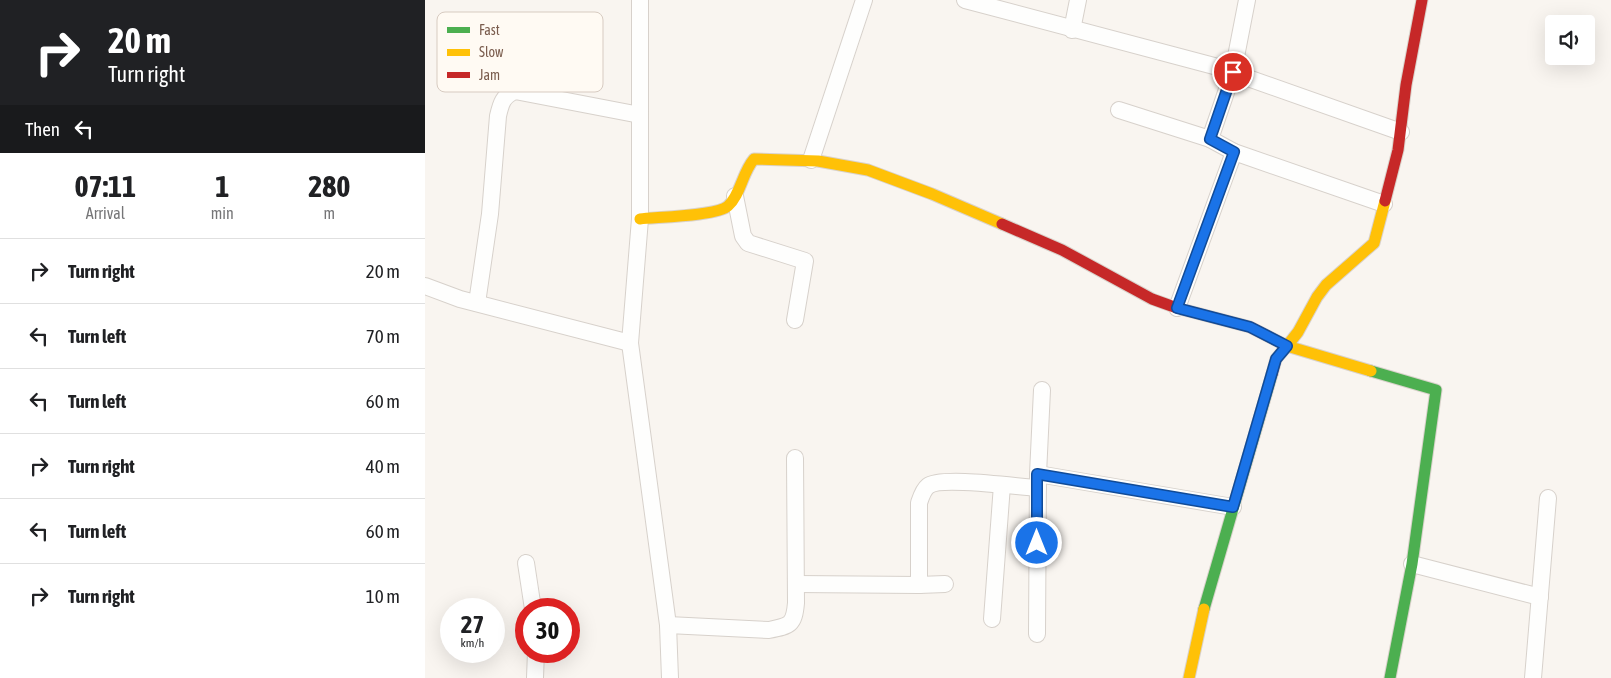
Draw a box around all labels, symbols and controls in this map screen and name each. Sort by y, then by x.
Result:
legend [437,12,603,92]
map controls [1545,15,1595,65]
button: sound [1545,15,1595,65]
icon: right [25,20,90,85]
text: 20 m [108,20,171,60]
text: Fast [479,22,500,38]
text: Slow [479,44,504,60]
pin [1212,51,1254,93]
icon: arrive [1219,58,1247,86]
text: Turn right [108,61,185,87]
text: Jam [479,67,500,83]
icon: left [70,115,98,143]
text: Then [25,118,60,140]
text: 07:11 [74,169,136,203]
text: 1 [215,169,229,203]
text: 280 [308,169,350,203]
text: Arrival [86,204,125,222]
text: min [211,204,234,222]
text: m [324,204,335,222]
icon: right [25,257,53,285]
text: Turn right [68,260,135,282]
text: 20 m [366,260,400,282]
icon: left [25,322,53,350]
text: Turn left [68,325,126,347]
text: 70 m [366,325,400,347]
icon: left [25,387,53,415]
text: Turn left [68,390,126,412]
text: 60 m [366,390,400,412]
icon: right [25,452,53,480]
text: Turn right [68,455,135,477]
text: 40 m [366,455,400,477]
position arrow [1010,516,1062,568]
icon: left [25,517,53,545]
text: Turn left [68,520,126,542]
text: 60 m [366,520,400,542]
icon: right [25,582,53,610]
text: Turn right [68,585,135,607]
text: 10 m [366,585,400,607]
speed limit sign: 30 [515,598,580,663]
text: 27 [461,610,484,638]
text: km/h [461,636,484,650]

